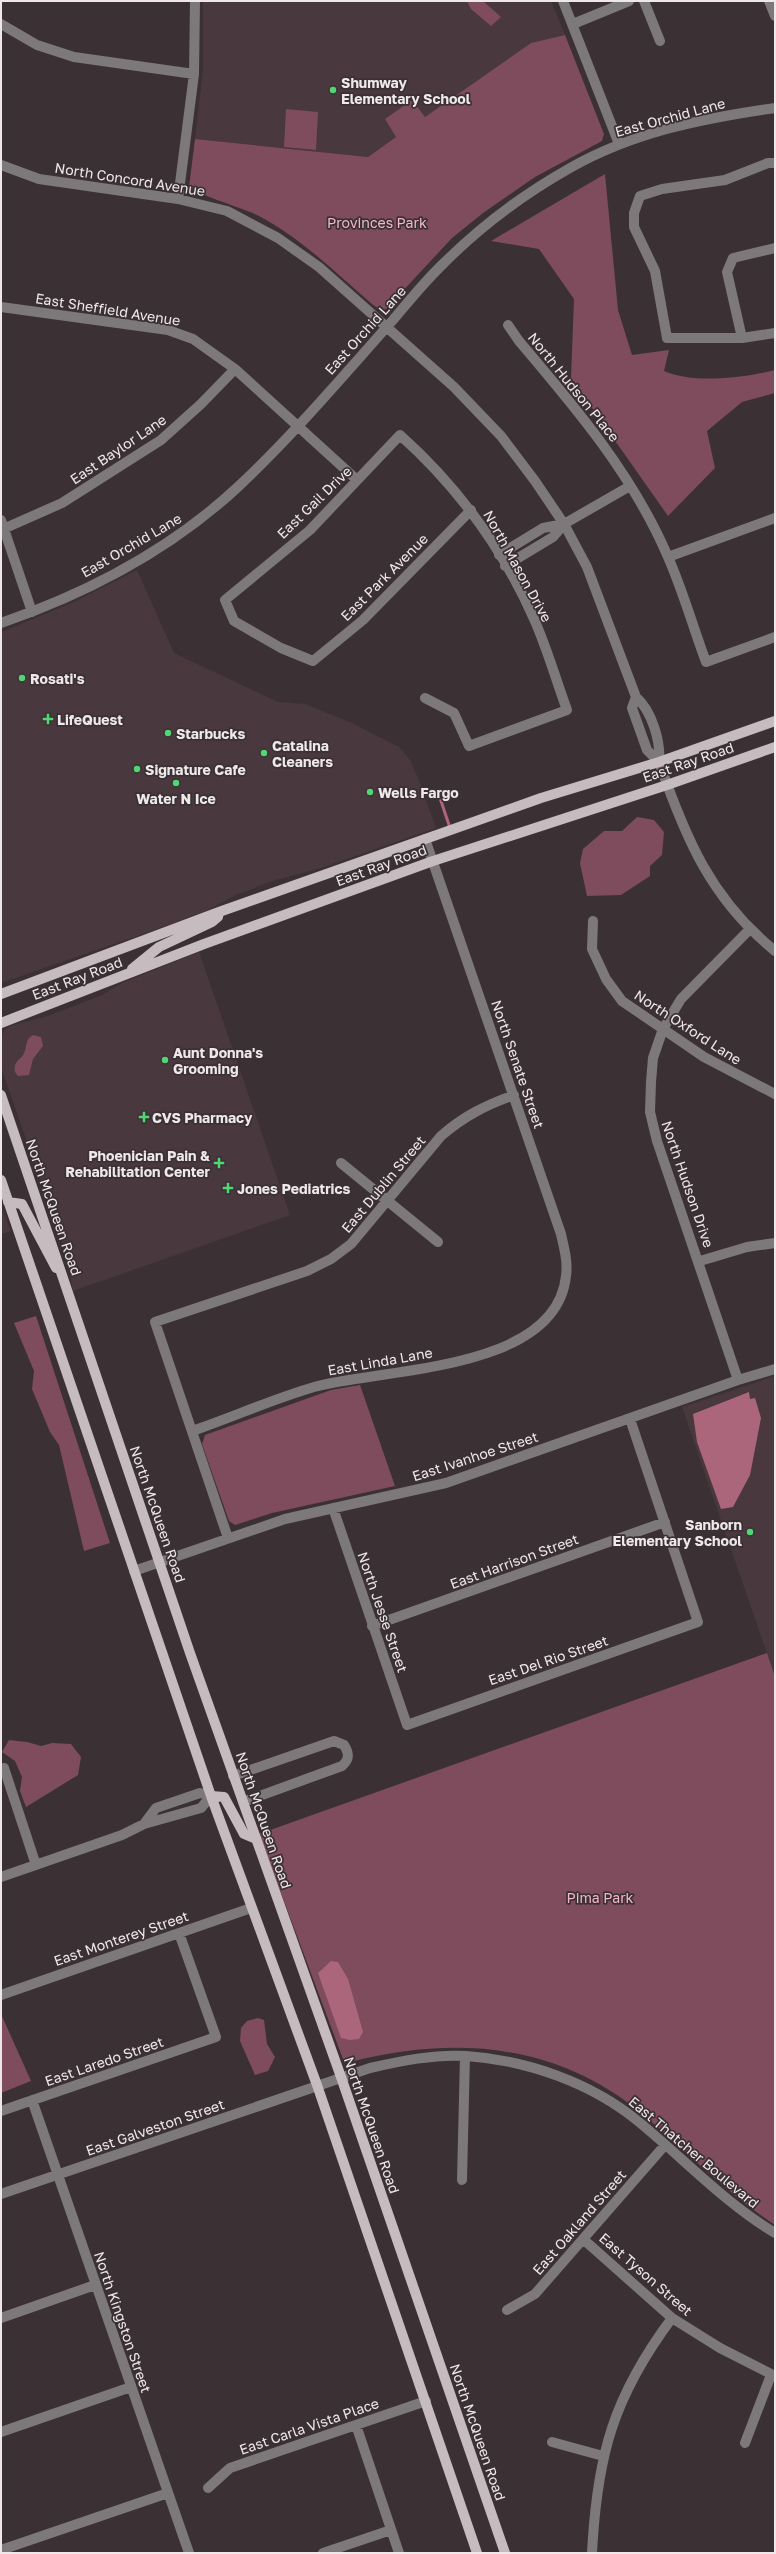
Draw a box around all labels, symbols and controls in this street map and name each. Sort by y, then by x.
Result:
place label: Shumway Elementary School [341,74,471,107]
marker: Shumway Elementary School [328,85,338,95]
street label: East Orchid Lane [613,94,727,140]
street label: North Concord Avenue [54,159,206,199]
park label: Provinces Park [327,214,427,231]
street label: East Orchid Lane [321,282,409,378]
street label: East Sheffield Avenue [34,289,182,329]
street label: North Hudson Place [525,329,623,445]
street label: East Baylor Lane [67,411,169,487]
street label: East Gail Drive [273,462,355,542]
street label: North Mason Drive [480,507,556,625]
street label: East Orchid Lane [78,509,184,581]
street label: East Park Avenue [337,530,431,624]
place label: Rosati's [30,670,85,687]
marker: Rosati's [17,673,27,683]
place label: LifeQuest [57,711,123,728]
marker: LifeQuest [42,713,54,725]
place label: Starbucks [176,725,245,742]
marker: Starbucks [163,728,173,738]
place label: Catalina Cleaners [272,737,333,770]
street label: East Ray Road [640,738,736,786]
marker: Catalina Cleaners [259,748,269,758]
place label: Signature Cafe [145,761,246,778]
marker: Signature Cafe [132,764,142,774]
marker: Water N Ice [171,778,181,788]
place label: Wells Fargo [378,784,459,801]
marker: Wells Fargo [365,787,375,797]
place label: Water N Ice [136,790,216,807]
street label: East Ray Road [333,841,429,889]
street label: East Ray Road [29,953,125,1003]
street label: North Oxford Lane [631,986,745,1068]
street label: North Senate Street [488,998,548,1130]
place label: Aunt Donna's Grooming [173,1044,263,1077]
marker: Aunt Donna's Grooming [160,1055,170,1065]
place label: CVS Pharmacy [152,1109,253,1126]
marker: CVS Pharmacy [139,1112,149,1122]
street label: North Hudson Drive [658,1118,718,1250]
street label: East Dublin Street [337,1132,429,1236]
street label: North McQueen Road [23,1136,85,1278]
place label: Phoenician Pain & Rehabilitation Center [65,1147,211,1180]
marker: Phoenician Pain & Rehabilitation Center [213,1157,225,1169]
place label: Jones Pediatrics [237,1180,350,1197]
marker: Jones Pediatrics [222,1182,234,1194]
street label: East Linda Lane [326,1343,434,1379]
street label: East Ivanhoe Street [410,1428,540,1484]
street label: North McQueen Road [127,1443,189,1585]
place label: Sanborn Elementary School [613,1516,742,1549]
marker: Sanborn Elementary School [745,1527,755,1537]
street label: East Harrison Street [447,1530,581,1592]
street label: North Jesse Street [354,1550,412,1674]
street label: East Del Rio Street [486,1632,610,1688]
street label: North McQueen Road [233,1749,295,1891]
park label: Pima Park [566,1889,634,1906]
street label: East Monterey Street [51,1907,191,1969]
street label: East Laredo Street [42,2033,166,2089]
street label: North McQueen Road [341,2054,403,2196]
street label: East Thatcher Boulevard [626,2093,762,2211]
street label: East Galveston Street [83,2095,227,2159]
street label: East Oakland Street [529,2166,629,2278]
street label: East Tyson Street [596,2229,696,2319]
street label: North Kingston Street [91,2249,155,2395]
street label: North McQueen Road [447,2361,509,2503]
street label: East Carla Vista Place [237,2394,381,2458]

